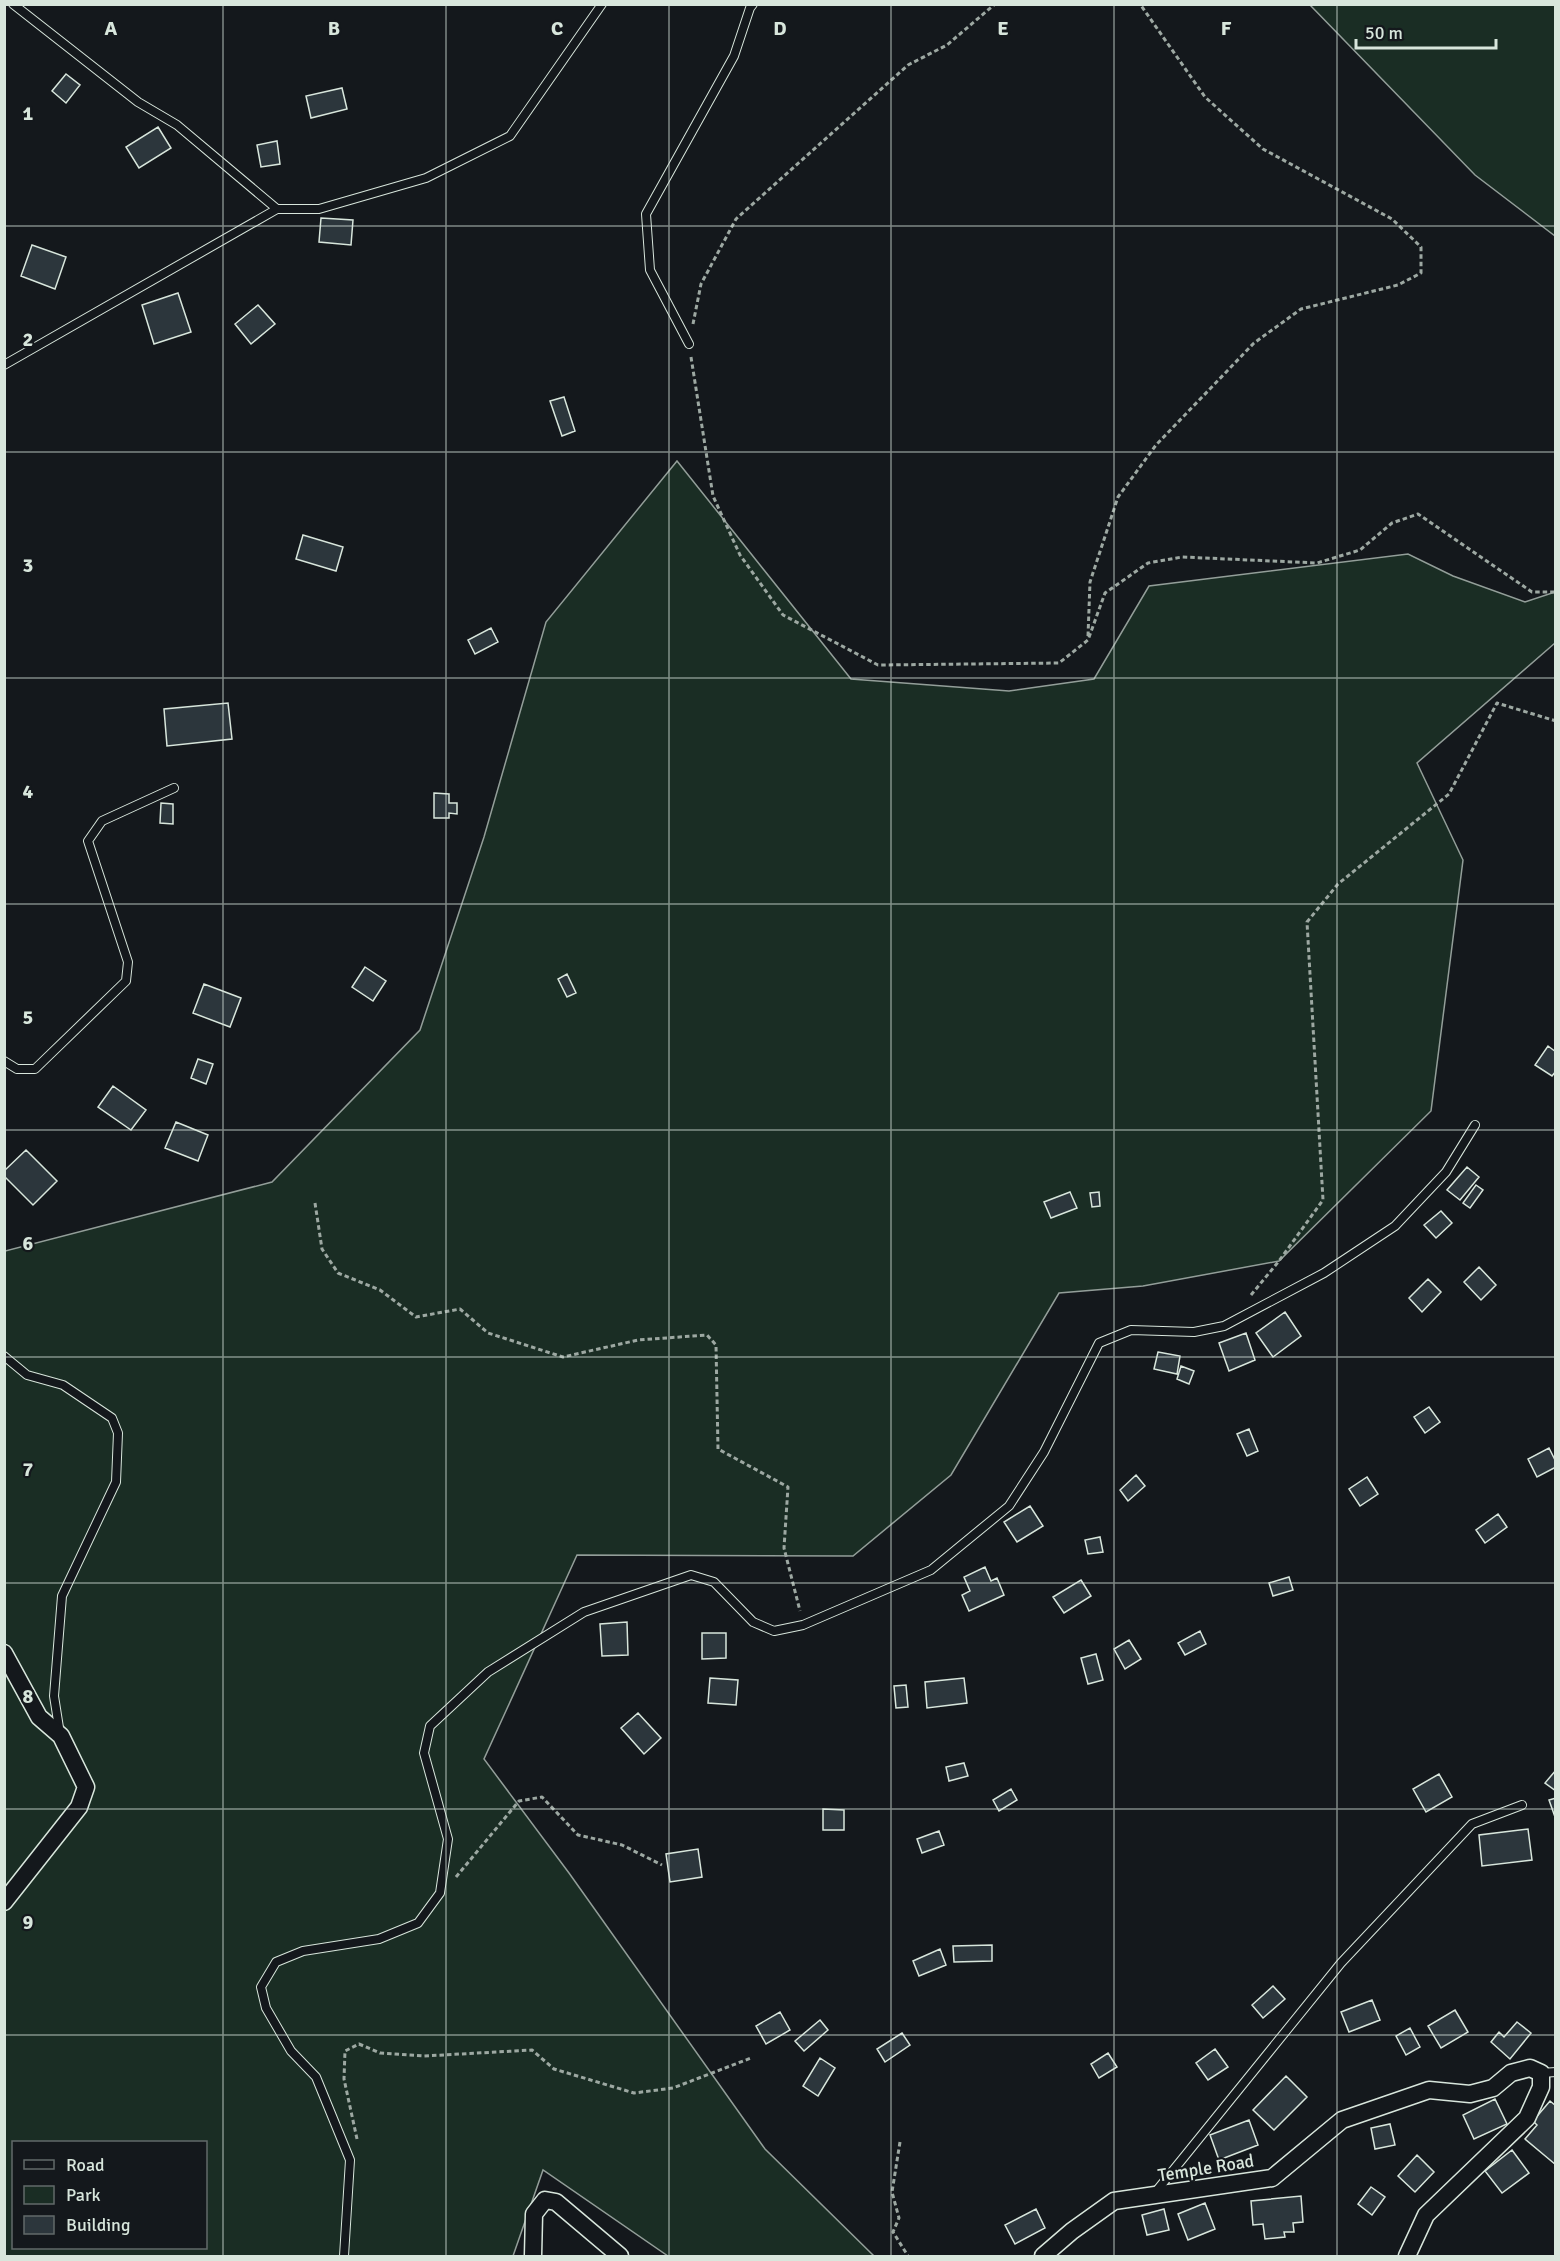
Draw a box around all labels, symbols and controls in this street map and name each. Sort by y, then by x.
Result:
scale bar [1356,12,1496,50]
text: A [105,16,118,41]
text: B [328,16,340,41]
text: C [551,16,563,41]
text: D [773,16,787,41]
text: E [997,16,1009,41]
text: F [1221,16,1232,41]
text: 50 m [1365,22,1403,44]
text: 1 [23,101,34,126]
text: 2 [23,327,33,352]
text: 3 [23,553,33,578]
text: 4 [23,779,34,804]
text: 5 [23,1005,33,1030]
text: 6 [23,1231,34,1256]
text: 7 [23,1457,34,1482]
text: 8 [23,1684,34,1709]
text: 9 [23,1910,34,1935]
legend [12,2141,207,2249]
street label: Temple Road [1156,2150,1256,2186]
text: Road [66,2154,105,2176]
text: Park [66,2184,101,2206]
text: Building [66,2214,130,2236]

